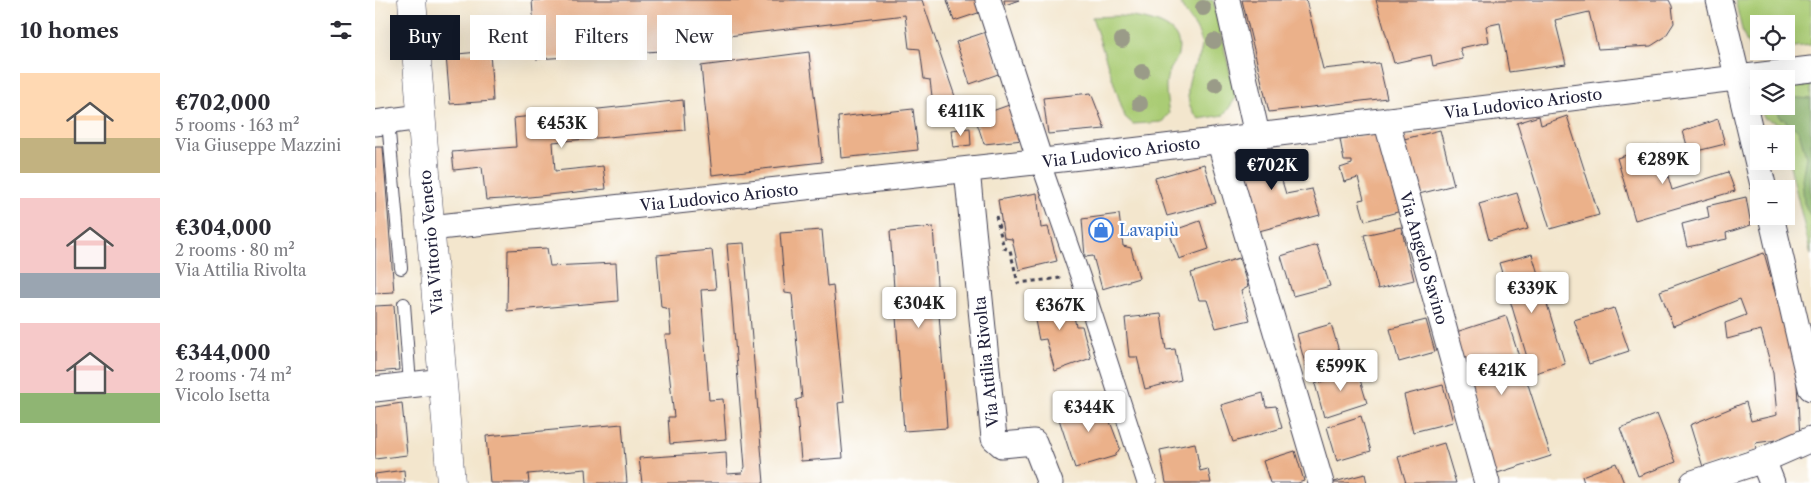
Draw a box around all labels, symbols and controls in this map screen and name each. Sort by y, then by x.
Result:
chip: Buy [390,15,460,60]
chip: Rent [470,15,546,60]
chip: Filters [556,15,647,60]
chip: New [657,15,732,60]
map controls [1750,15,1795,225]
button: locate [1750,15,1795,60]
icon: filters [327,16,355,44]
text: 10 homes [20,18,119,43]
button: layers [1750,70,1795,115]
street label: Via Ludovico Ariosto [1442,83,1603,123]
text: €702,000 [175,90,271,115]
icon: home [60,93,120,153]
pin: €411K [926,94,996,137]
text: €411K [938,101,984,121]
pin: €453K [527,106,597,149]
text: €453K [537,113,587,133]
text: 5 rooms · 163 m² [175,115,300,135]
button: + [1750,125,1795,170]
street label: Via Ludovico Ariosto [1040,132,1201,172]
text: Via Giuseppe Mazzini [175,135,341,155]
pin: €289K [1628,142,1698,185]
pin: €702K [1237,148,1307,191]
text: €289K [1637,149,1689,169]
text: €702K [1247,155,1297,175]
street label: Via Vittorio Veneto [415,169,447,316]
street label: Via Ludovico Ariosto [638,179,799,215]
button: − [1750,180,1795,225]
street label: Via Angelo Savino [1395,188,1453,327]
text: €304,000 [175,215,272,240]
shop icon: Lavapiù [1088,217,1114,243]
icon: home [60,218,120,278]
place label: Lavapiù [1119,220,1179,240]
text: 2 rooms · 80 m² [175,240,295,260]
text: Via Attilia Rivolta [175,260,307,280]
pin: €339K [1497,272,1567,314]
text: €339K [1507,278,1557,298]
pin: €304K [884,286,954,329]
pin: €367K [1025,288,1095,331]
text: €304K [893,293,945,313]
street label: Via Attilia Rivolta [969,295,1003,429]
text: €367K [1035,295,1085,315]
text: €344,000 [175,340,271,365]
icon: home [60,343,120,403]
pin: €599K [1306,350,1376,392]
pin: €421K [1467,354,1537,396]
text: €599K [1316,356,1366,376]
text: €421K [1477,360,1527,380]
text: 2 rooms · 74 m² [175,365,292,385]
text: Vicolo Isetta [175,385,270,405]
pin: €344K [1054,390,1124,433]
text: €344K [1064,397,1114,417]

